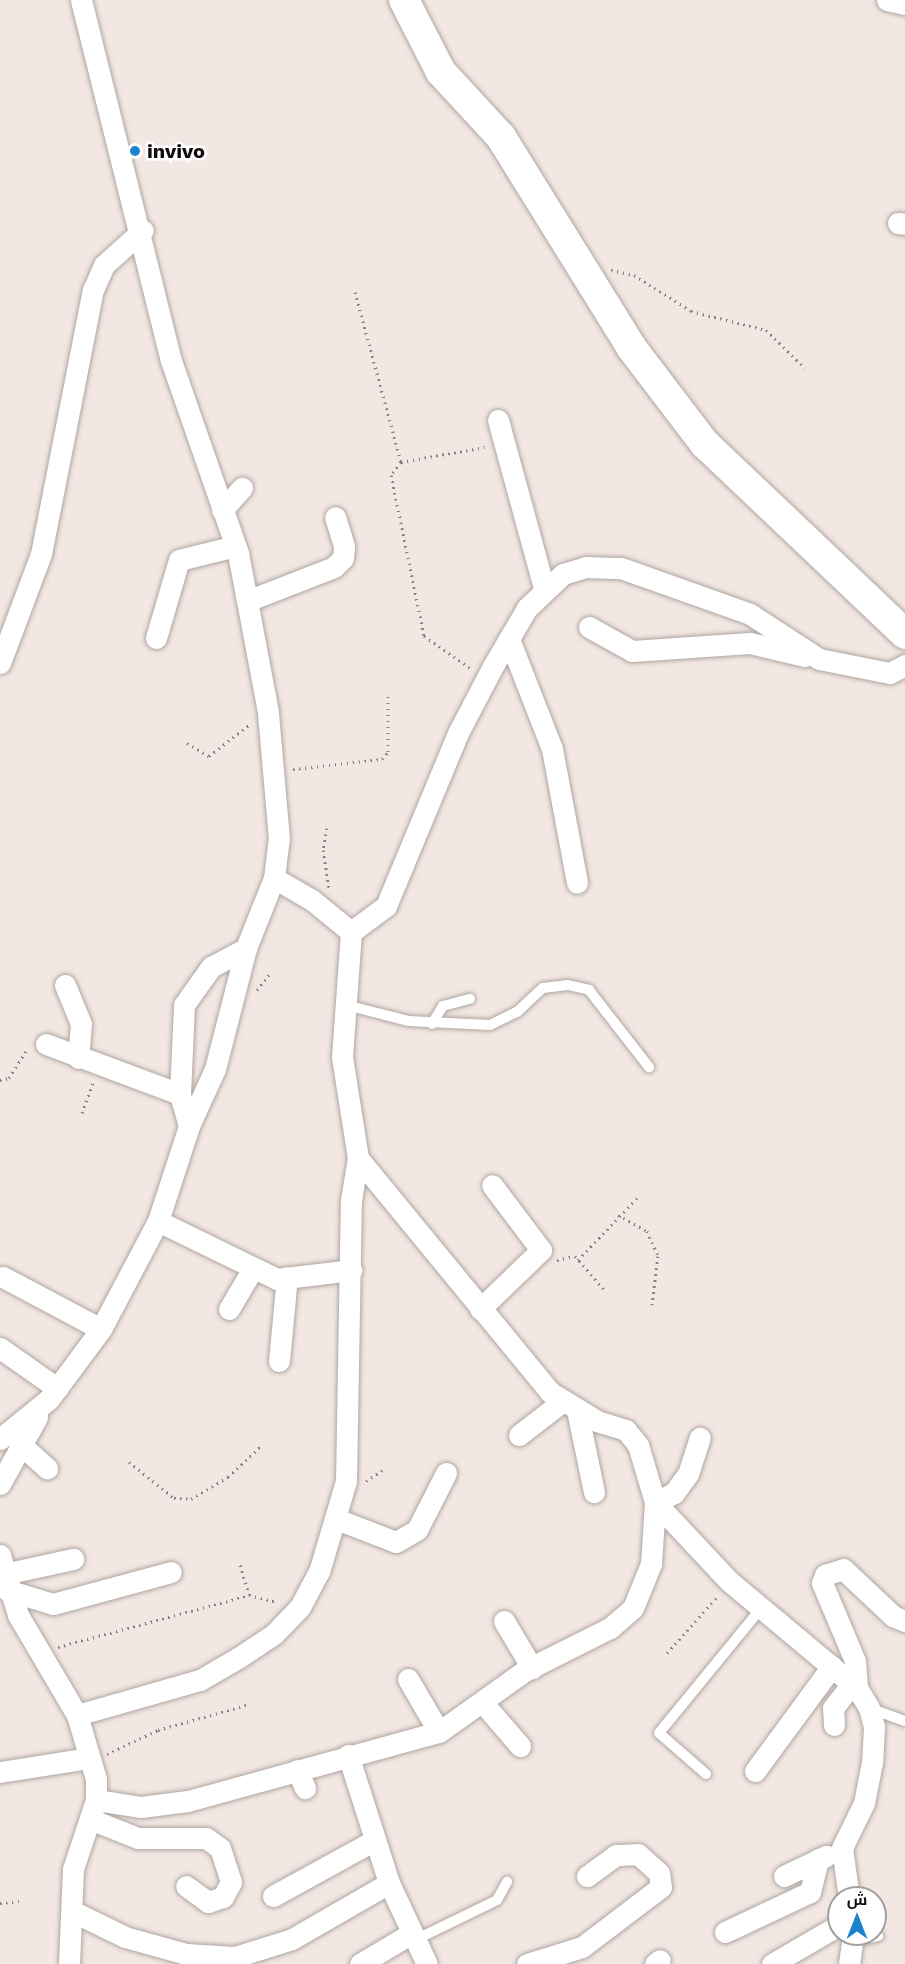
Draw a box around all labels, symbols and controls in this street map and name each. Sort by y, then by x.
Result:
place label: invivo [147,139,205,163]
marker: invivo [128,144,142,158]
north arrow [827,1886,887,1946]
text: ش [847,1890,867,1909]

